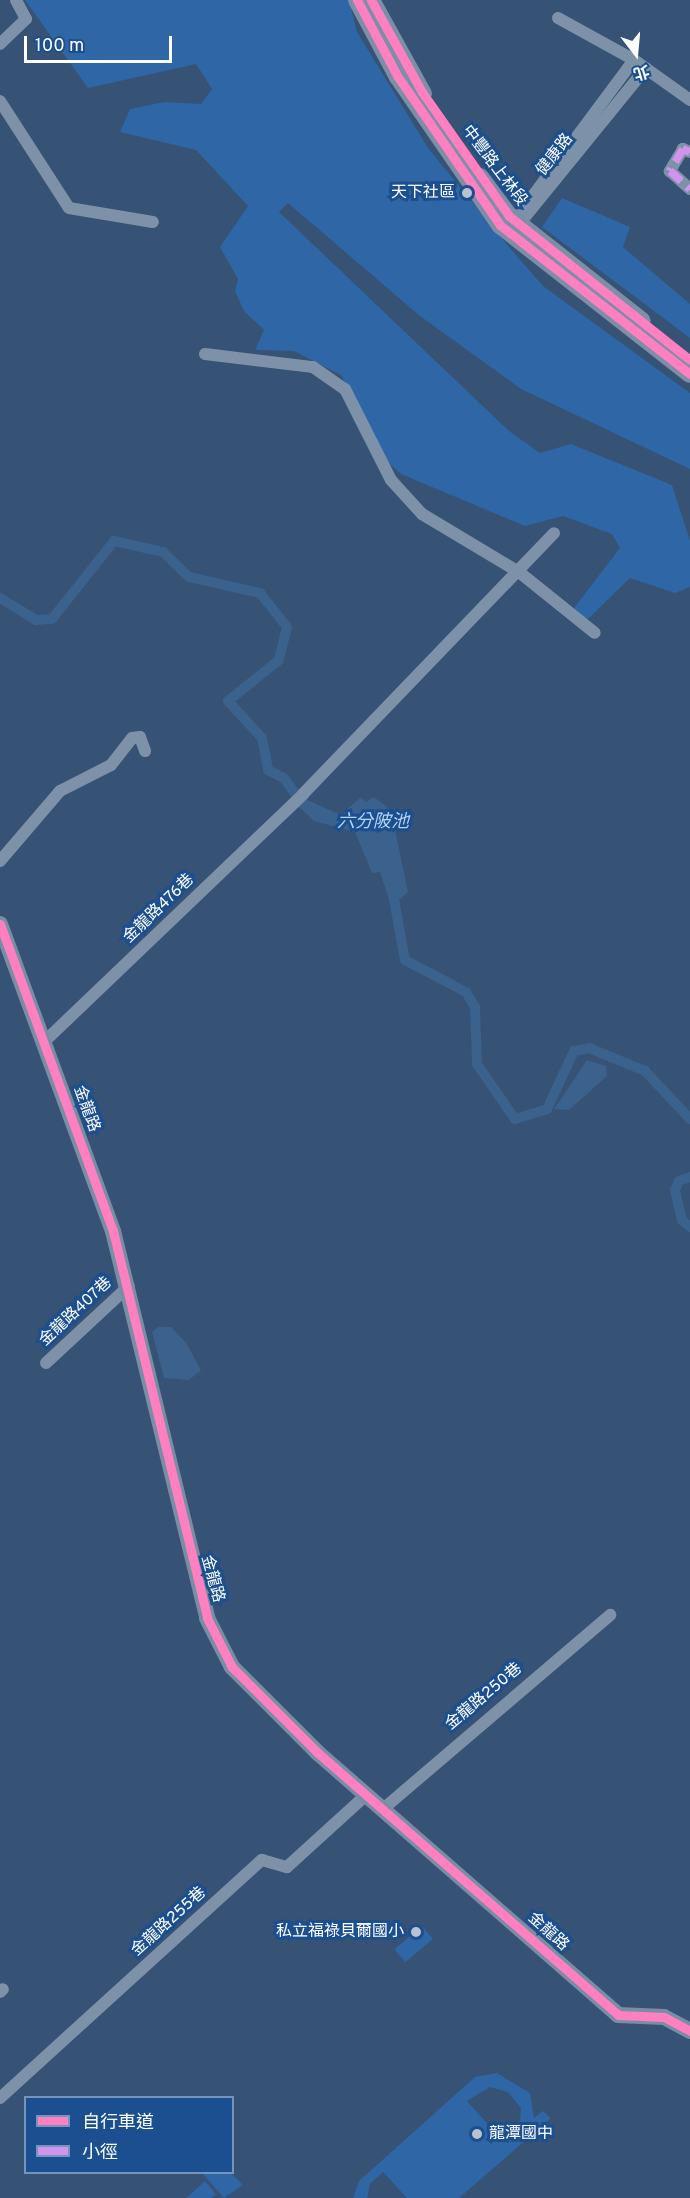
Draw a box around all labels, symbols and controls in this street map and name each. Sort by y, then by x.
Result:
scale bar [27,24,176,62]
north arrow [606,24,666,84]
text: 100 m [35,35,84,58]
text: 北 [631,59,651,83]
street label: 中豐路上林段 [457,122,531,210]
street label: 健康路 [533,130,577,180]
place label: 天下社區 [391,183,455,203]
marker: 天下社區 [460,186,474,200]
water label: 六分陂池 [337,812,409,834]
street label: 金龍路476巷 [120,871,198,947]
street label: 金龍路 [69,1083,103,1135]
street label: 金龍路407巷 [36,1274,116,1350]
street label: 金龍路 [197,1553,227,1605]
street label: 金龍路250巷 [442,1659,526,1735]
street label: 金龍路255巷 [128,1884,210,1960]
street label: 金龍路 [524,1909,572,1955]
place label: 私立福祿貝爾國小 [276,1922,404,1942]
marker: 私立福祿貝爾國小 [409,1925,423,1939]
legend [24,2096,234,2174]
text: 自行車道 [82,2112,154,2135]
place label: 龍潭國中 [489,2124,553,2144]
marker: 龍潭國中 [470,2127,484,2141]
text: 小徑 [82,2142,118,2165]

